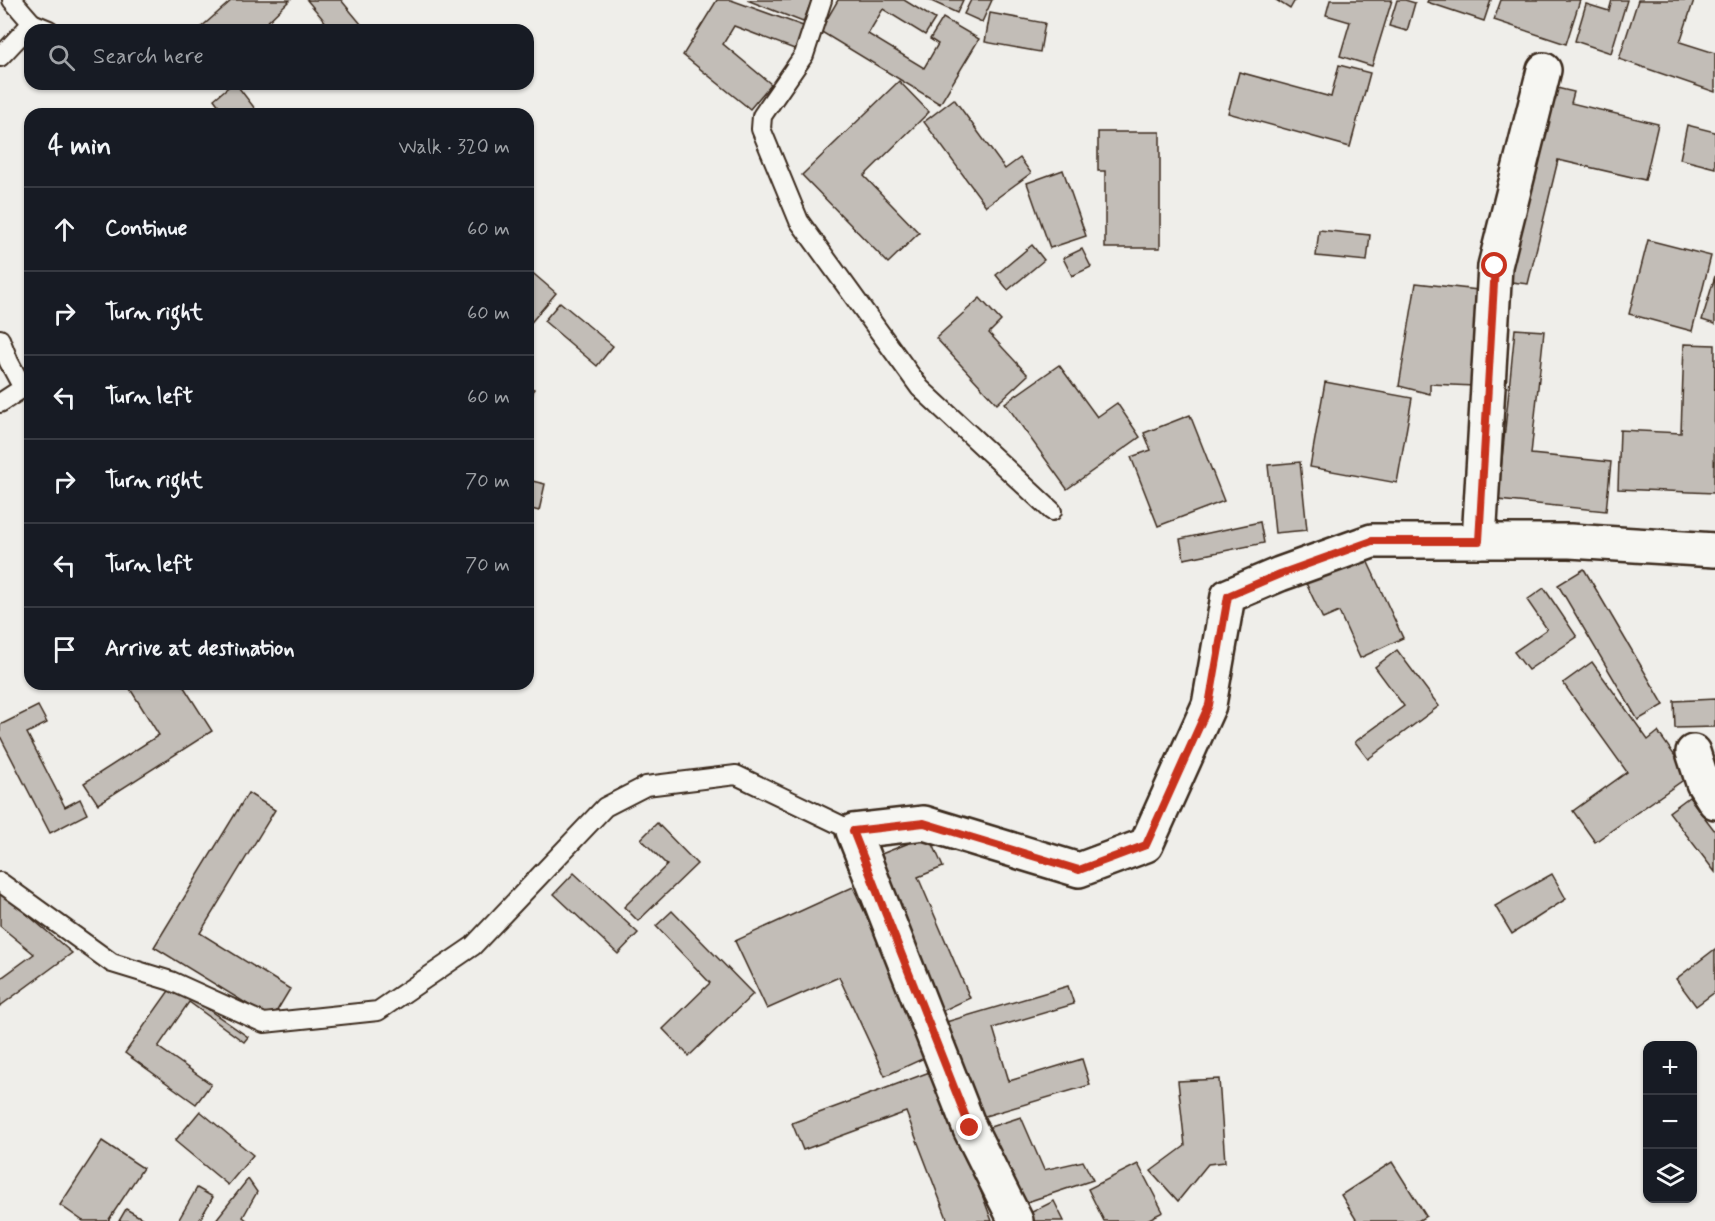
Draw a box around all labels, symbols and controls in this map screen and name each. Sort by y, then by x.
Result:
search box [24,24,534,90]
icon: search [45,41,78,74]
text: Search here [93,43,204,71]
text: 4 min [48,130,111,164]
text: Walk · 320 m [398,134,510,161]
icon: ahead [48,213,81,246]
text: Continue [105,215,187,243]
text: 60 m [467,216,510,243]
route start [1481,252,1507,278]
icon: right [48,297,81,330]
text: Turn right [105,299,203,327]
text: 60 m [467,300,510,327]
icon: left [48,381,81,414]
text: Turn left [105,383,193,411]
text: 60 m [467,384,510,411]
icon: right [48,465,81,498]
text: Turn right [105,467,203,495]
text: 70 m [465,468,510,495]
icon: left [48,549,81,582]
text: Turn left [105,551,193,579]
text: 70 m [465,552,510,579]
icon: arrive [48,633,81,666]
text: Arrive at destination [105,635,295,663]
map controls [1643,1041,1697,1203]
button: + [1643,1041,1697,1095]
button: − [1643,1095,1697,1149]
route end [956,1114,982,1140]
button: layers [1643,1149,1697,1203]

